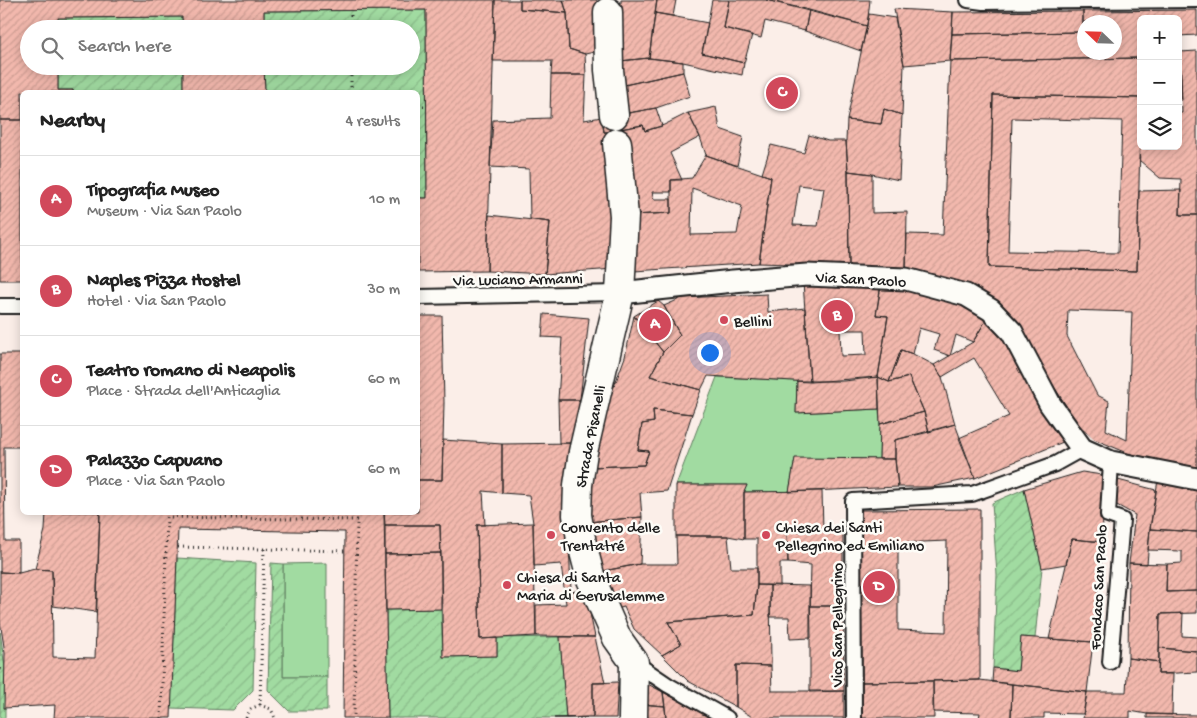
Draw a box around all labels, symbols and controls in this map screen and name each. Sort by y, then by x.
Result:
north arrow [1077,15,1122,60]
map controls [1137,15,1182,150]
button: + [1137,15,1182,60]
search box [20,20,420,75]
icon: search [38,34,66,62]
text: Search here [78,36,172,59]
button: − [1137,60,1182,105]
pin: C [766,74,798,112]
button: layers [1137,105,1182,150]
text: Nearby [40,110,105,135]
text: 4 results [345,113,400,132]
text: Tipografia Museo [87,180,219,203]
text: A [51,191,61,210]
text: 10 m [369,191,400,210]
text: Museum · Via San Paolo [87,203,242,222]
text: Naples Pizza Hostel [87,270,241,293]
street label: Via San Paolo [814,270,907,293]
street label: Via Luciano Armanni [452,271,583,292]
text: B [52,281,60,300]
text: 30 m [367,281,400,300]
text: Hotel · Via San Paolo [87,293,226,312]
pin: B [821,297,853,335]
pin: A [639,306,671,344]
marker: Bellini [718,314,730,326]
place label: Bellini [733,314,772,333]
your location [697,340,723,366]
text: Teatro romano di Neapolis [87,360,295,383]
text: C [52,371,60,390]
text: 60 m [368,371,400,390]
text: Place · Strada dell'Anticaglia [87,383,280,402]
street label: Strada Pisanelli [573,384,612,490]
text: Palazzo Capuano [87,450,222,473]
text: D [51,461,61,480]
text: 60 m [368,461,400,480]
text: Place · Via San Paolo [87,473,225,492]
place label: Convento delle Trentatré [560,520,661,557]
place label: Chiesa dei Santi Pellegrino ed Emiliano [775,520,924,557]
street label: Fondaco San Paolo [1088,524,1113,651]
marker: Convento delle Trentatré [545,529,557,541]
marker: Chiesa dei Santi Pellegrino ed Emiliano [760,529,772,541]
street label: Vico San Pellegrino [830,563,849,688]
pin: D [863,568,895,606]
place label: Chiesa di Santa Maria di Gerusalemme [517,570,665,607]
marker: Chiesa di Santa Maria di Gerusalemme [501,579,513,591]

